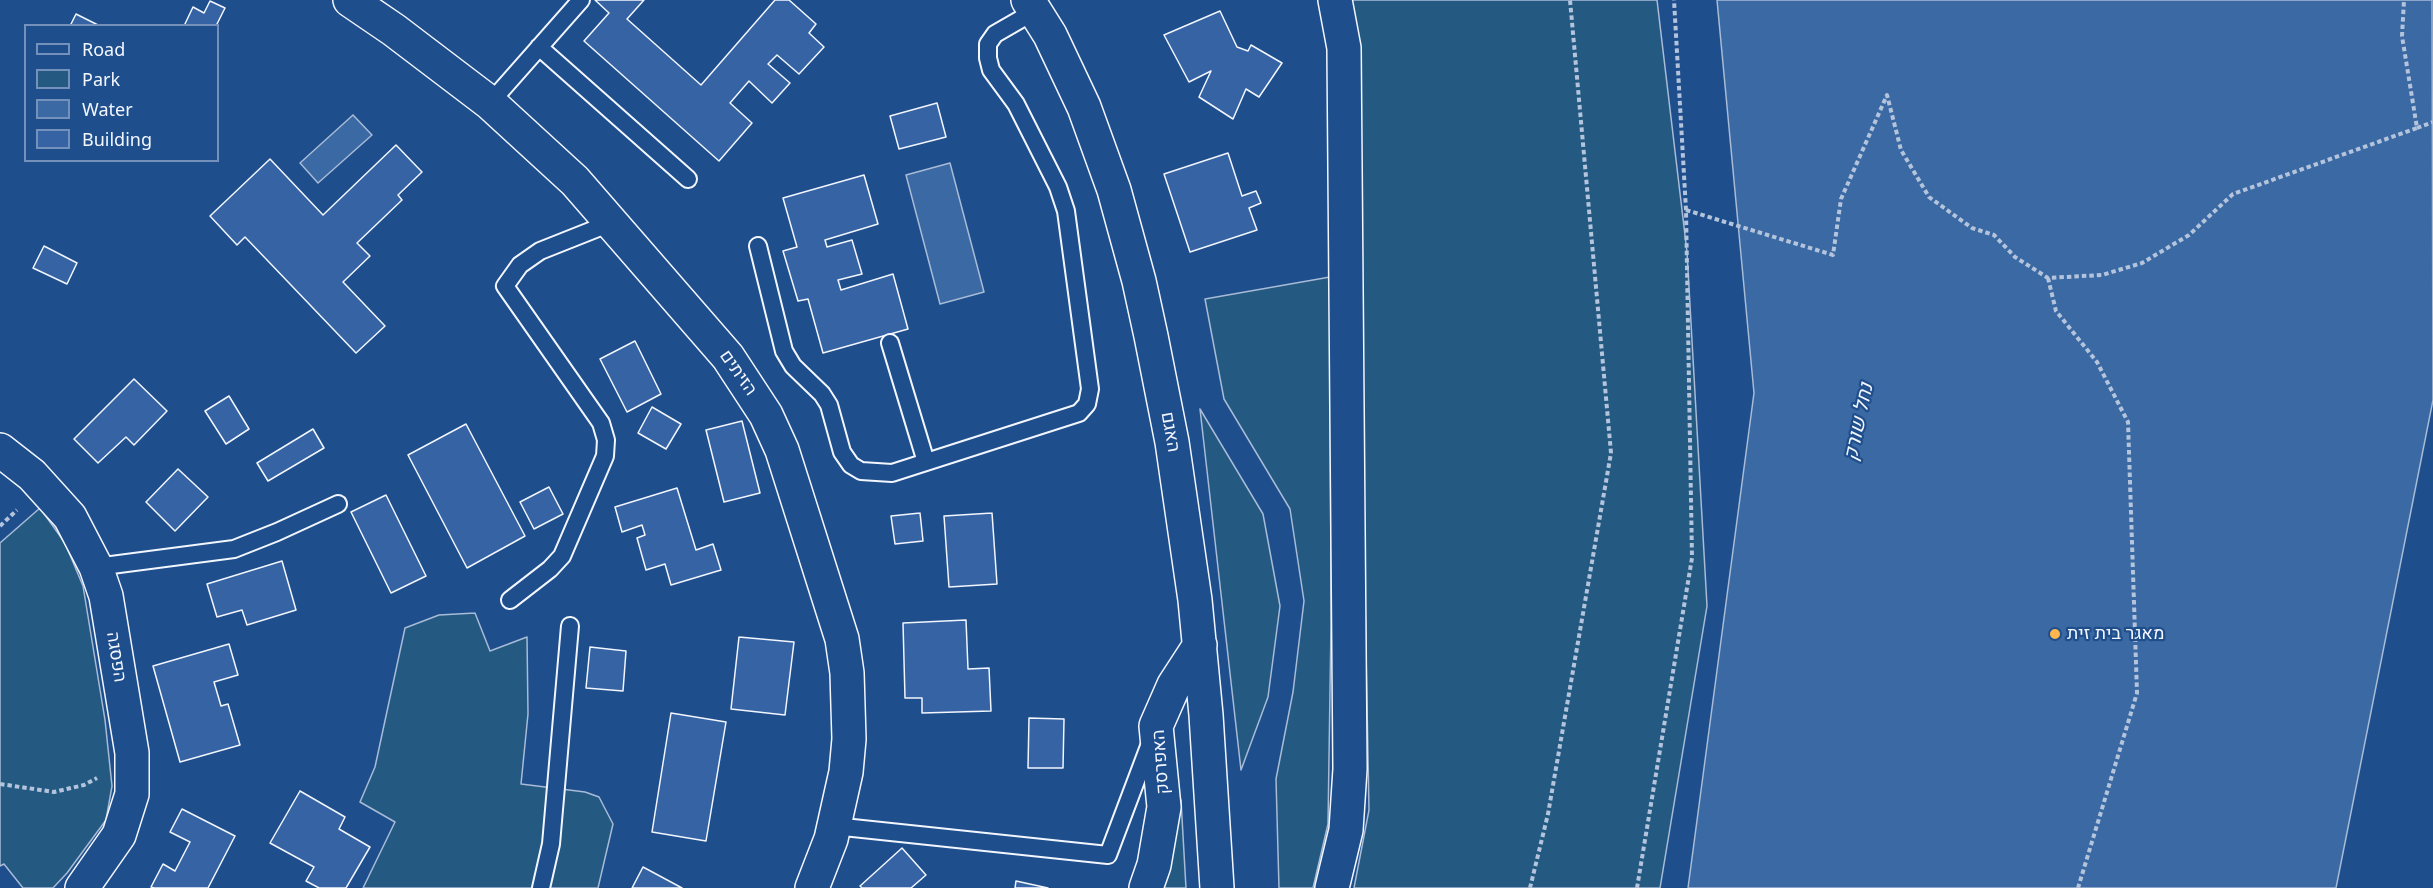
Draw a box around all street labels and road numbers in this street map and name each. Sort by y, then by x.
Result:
street label: הזיתים [715,346,761,400]
street label: האגם [1156,410,1184,454]
street label: הפסגה [101,630,131,684]
street label: האפרסק [1148,729,1174,795]

